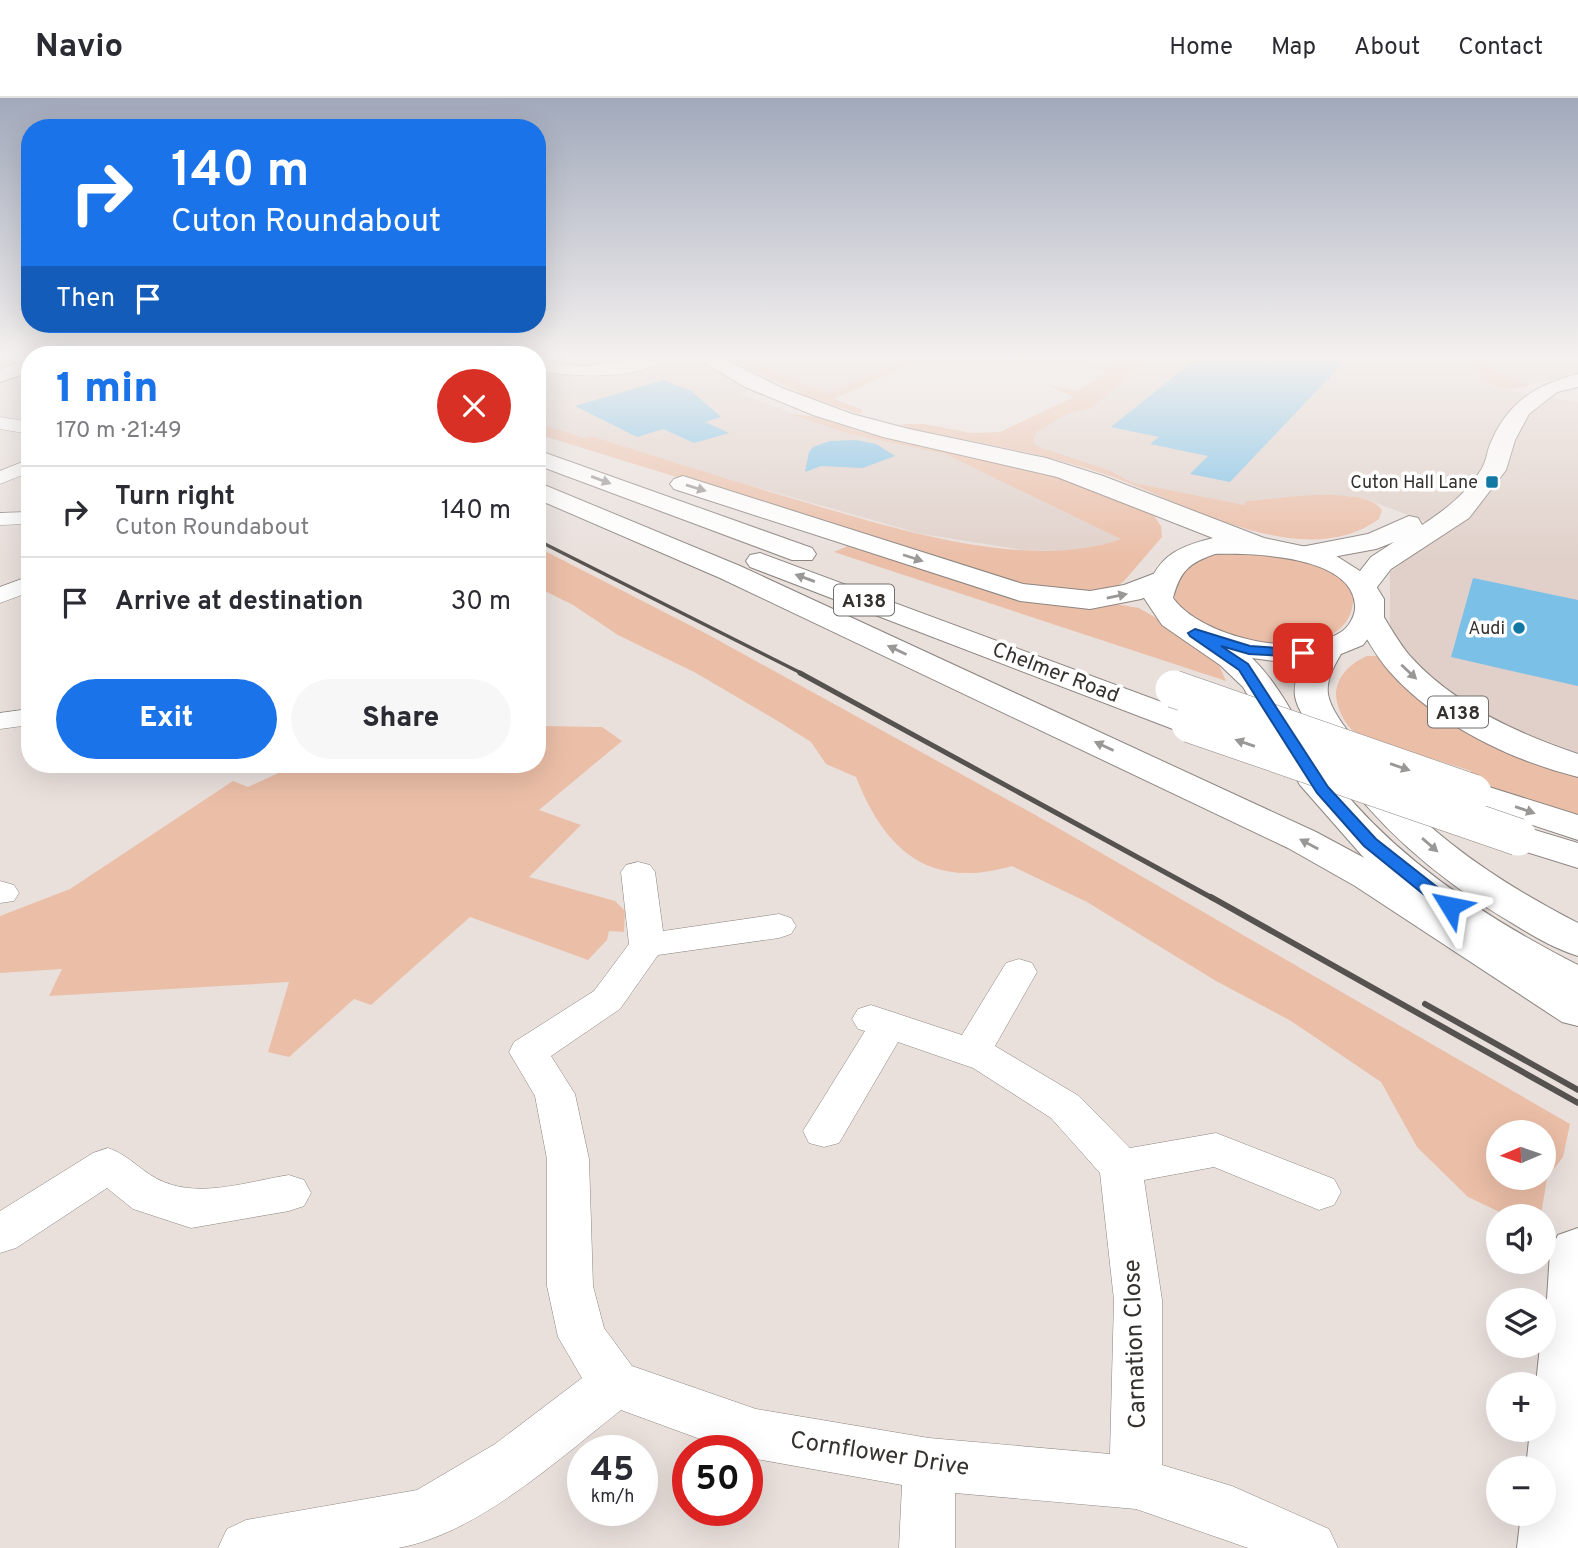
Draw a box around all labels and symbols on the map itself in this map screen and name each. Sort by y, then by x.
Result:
place label: Cuton Hall Lane [1350,472,1478,495]
marker: Cuton Hall Lane [1484,474,1500,490]
one-way arrow [591,475,612,486]
one-way arrow [686,484,707,494]
one-way arrow [902,553,923,564]
one-way arrow [795,573,816,584]
road number: A138 [834,584,894,615]
one-way arrow [1106,590,1128,601]
place label: Audi [1468,618,1505,641]
marker: Audi [1511,620,1527,636]
pin [1273,623,1333,683]
street label: Chelmer Road [988,637,1123,710]
one-way arrow [887,644,908,655]
one-way arrow [1400,663,1417,679]
road number: A138 [1428,696,1488,727]
one-way arrow [1235,737,1256,748]
one-way arrow [1094,740,1114,752]
one-way arrow [1390,762,1411,773]
one-way arrow [1515,806,1536,816]
one-way arrow [1421,837,1438,852]
one-way arrow [1299,838,1319,850]
position arrow [1413,869,1487,943]
north arrow [1486,1120,1556,1190]
street label: Carnation Close [1118,1259,1154,1429]
street label: Cornflower Drive [788,1426,971,1484]
speed limit sign: 50 [672,1435,763,1526]

